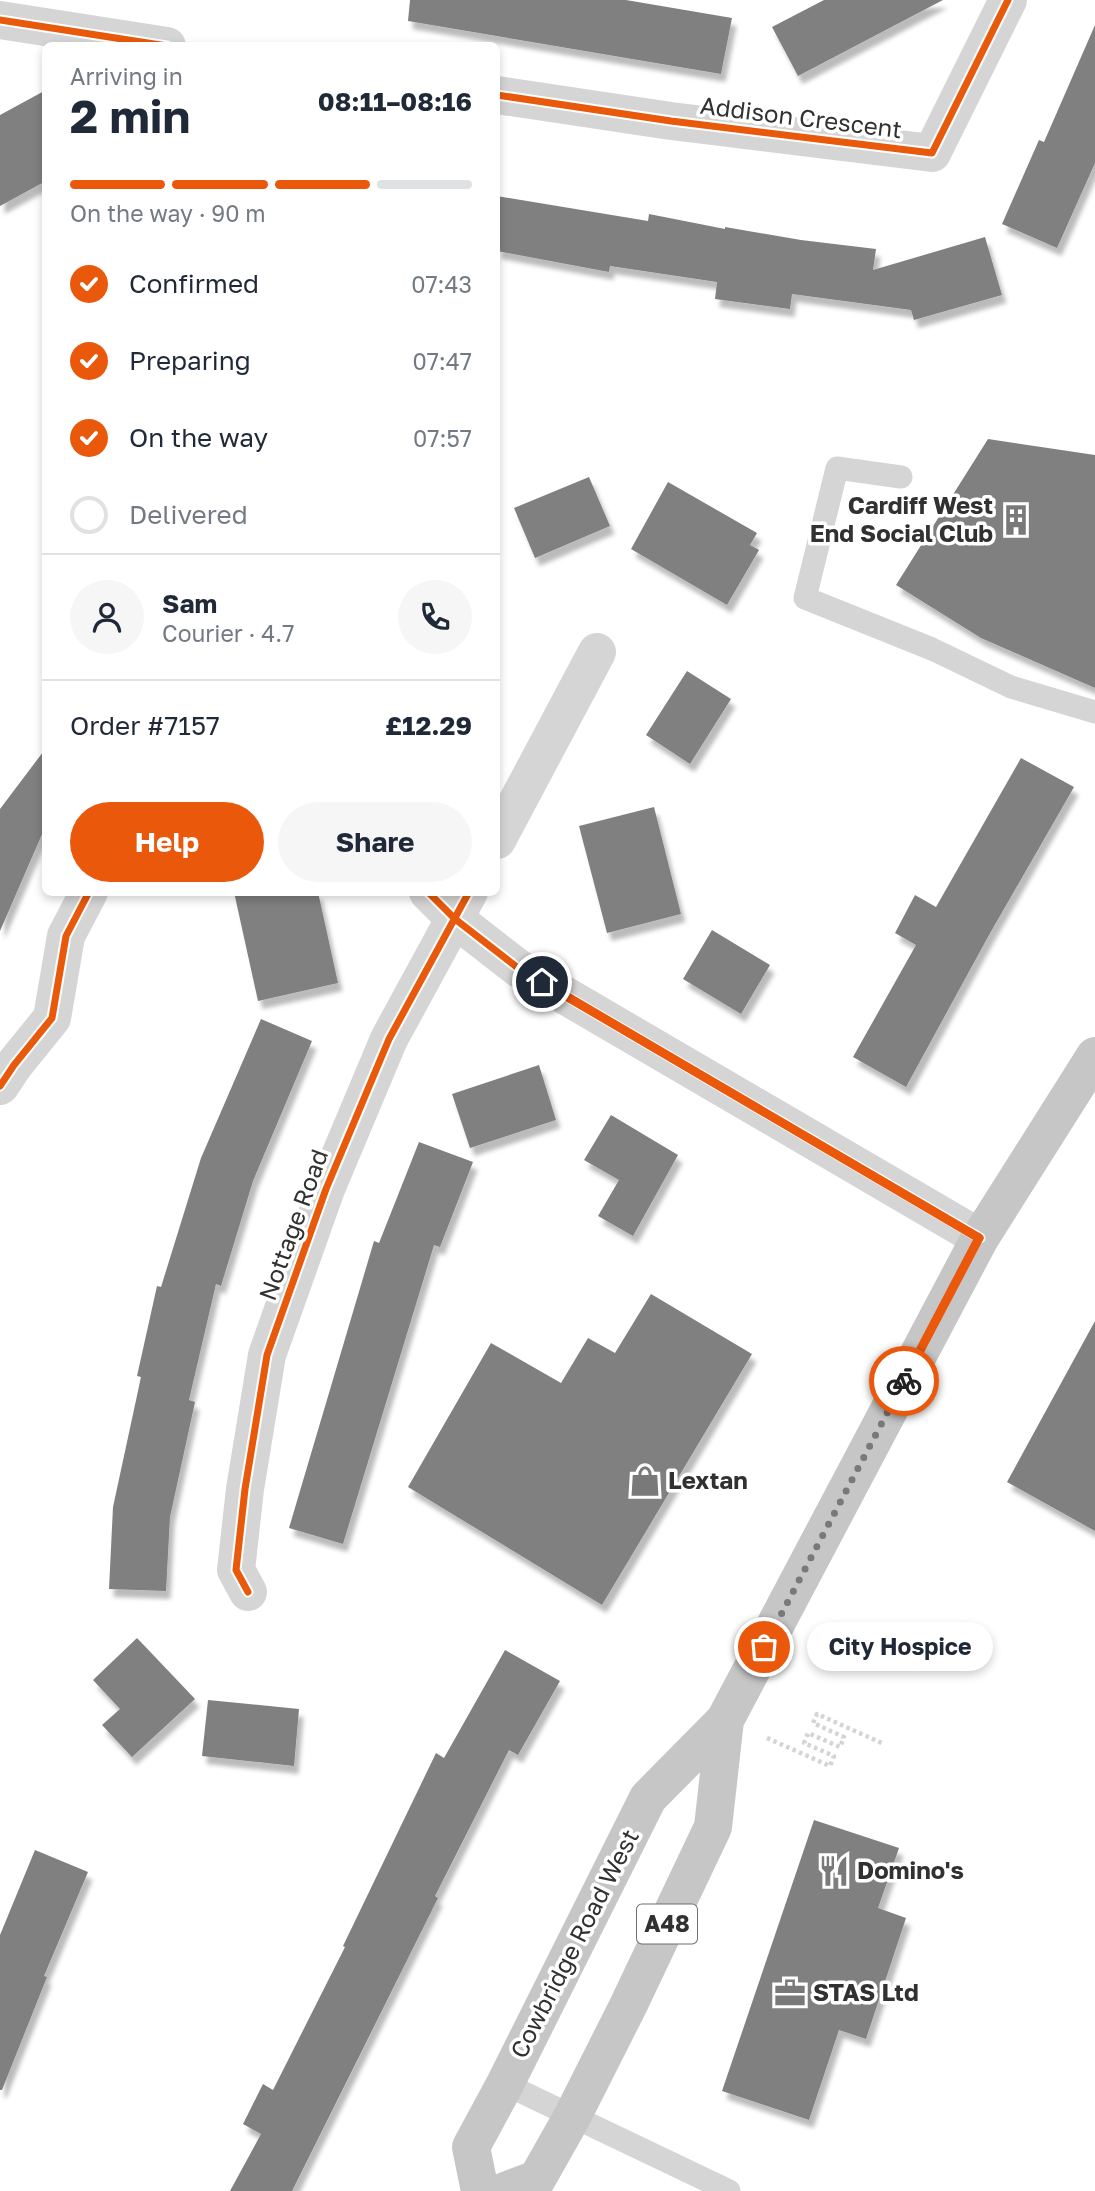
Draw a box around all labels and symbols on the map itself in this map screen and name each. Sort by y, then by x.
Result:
street label: Addison Crescent [699,90,904,143]
place label: Cardiff West End Social Club [810,490,993,547]
building icon: Cardiff West End Social Club [999,503,1033,537]
pin [512,952,572,1012]
street label: Nottage Road [252,1145,333,1304]
courier [869,1346,939,1416]
shop icon: Lextan [628,1464,662,1498]
place label: Lextan [668,1465,748,1494]
pin [734,1617,794,1677]
callout: City Hospice [806,1622,992,1672]
street label: Cowbridge Road West [503,1824,644,2063]
restaurant icon: Domino's [817,1854,851,1888]
place label: Domino's [857,1855,964,1884]
road number: A48 [637,1904,697,1943]
office icon: STAS Ltd [773,1976,807,2010]
place label: STAS Ltd [813,1977,919,2006]

